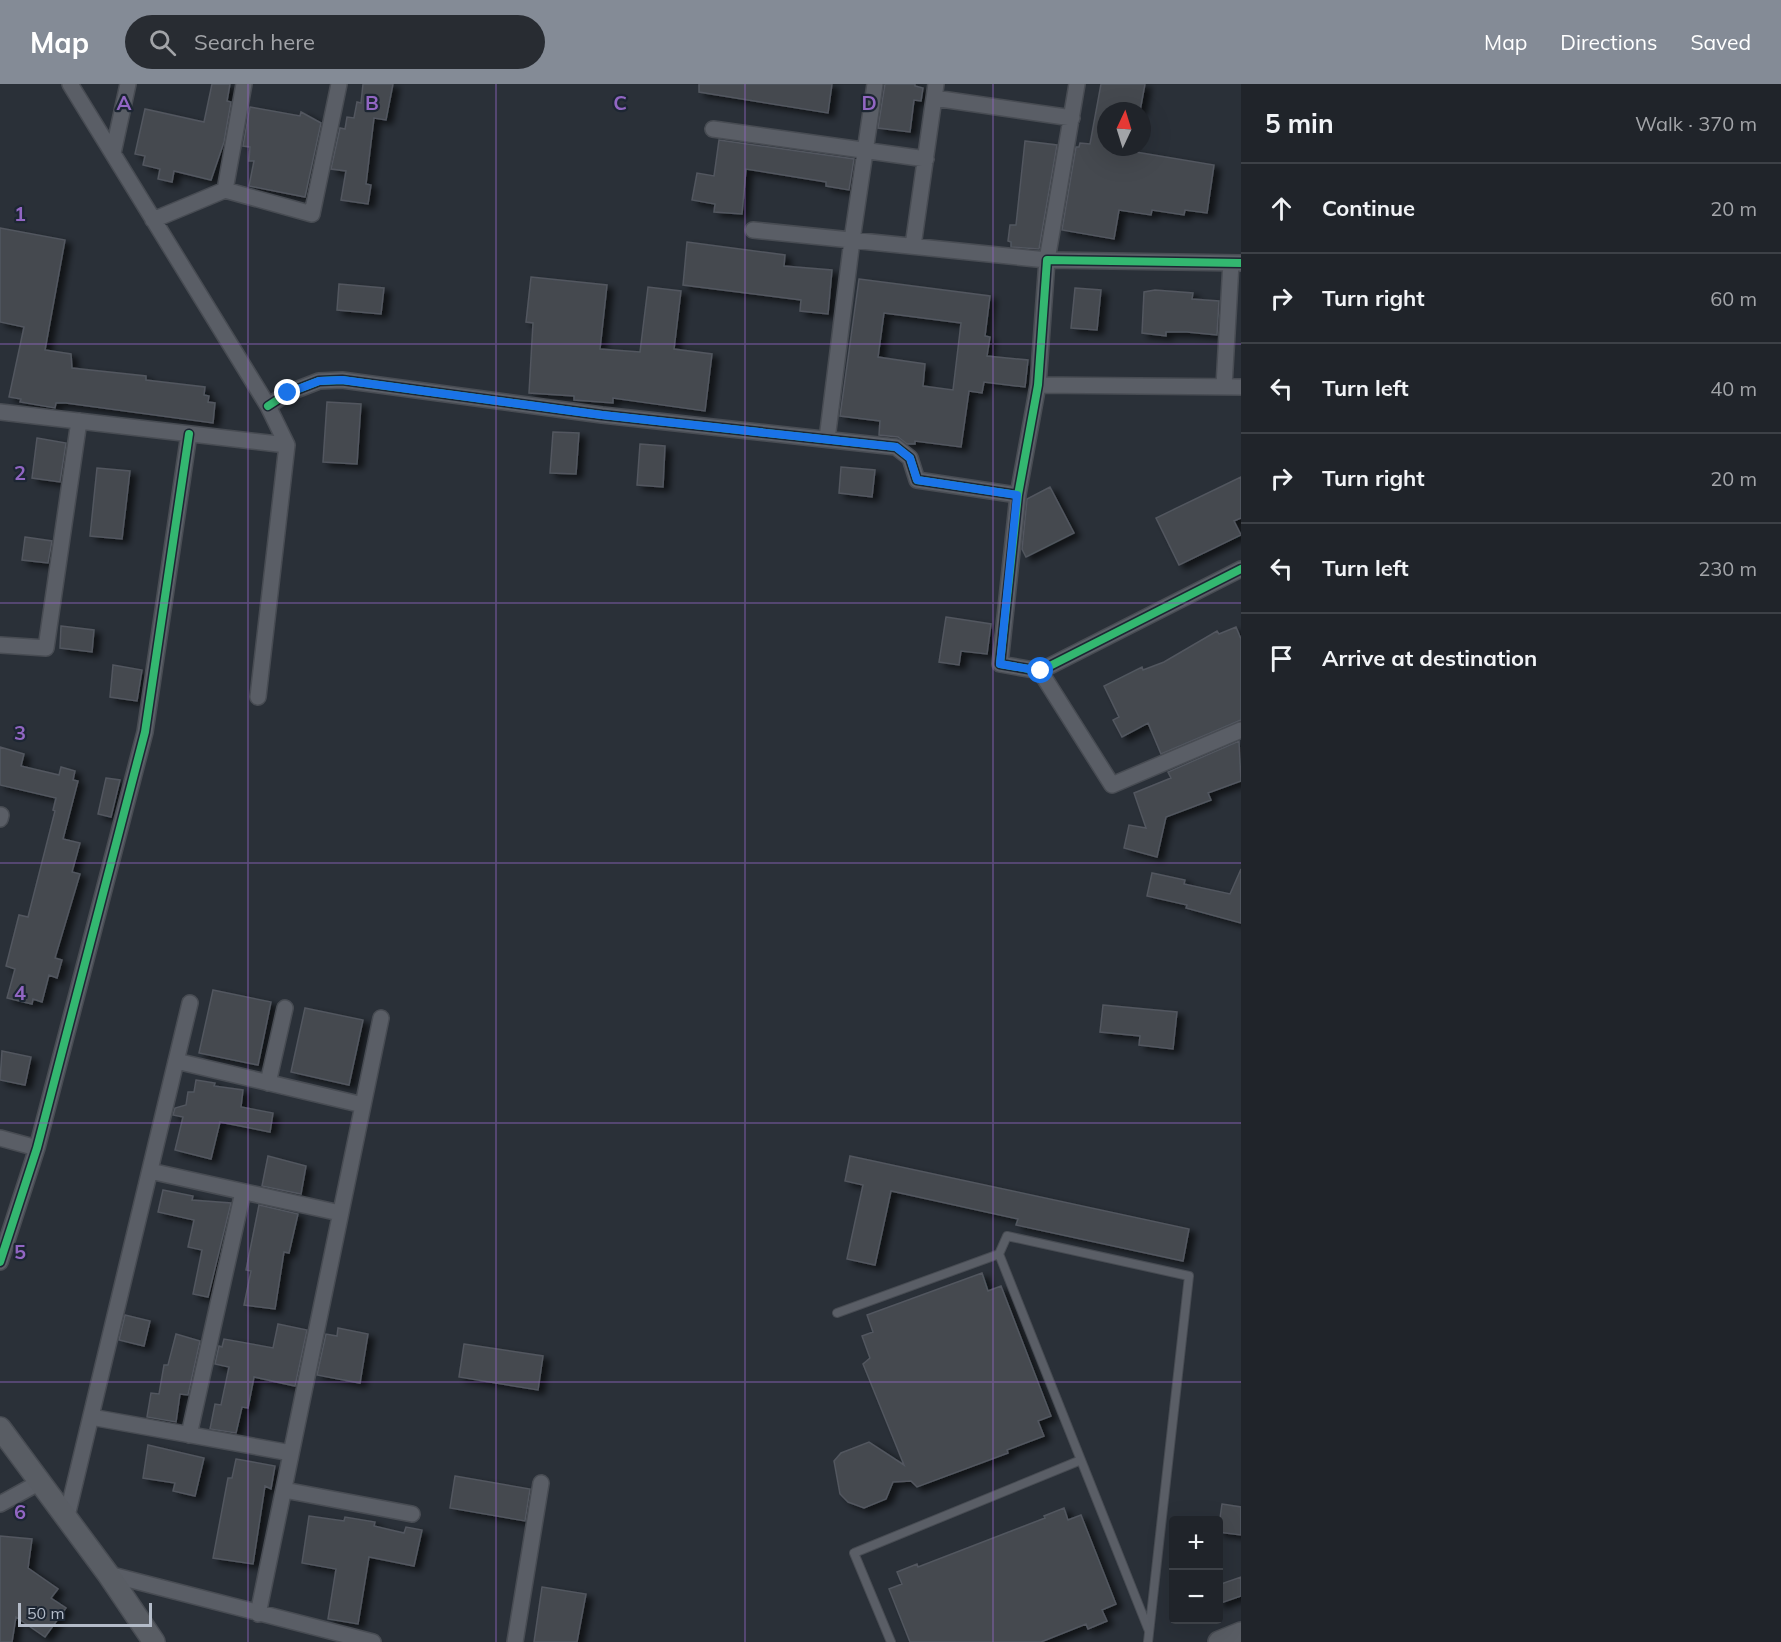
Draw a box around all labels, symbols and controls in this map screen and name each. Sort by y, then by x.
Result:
search box [125,15,545,69]
text: Map [30,25,89,60]
icon: search [146,26,179,59]
text: Search here [194,28,315,56]
text: Map [1484,29,1527,55]
text: Directions [1560,29,1657,55]
text: Saved [1690,29,1751,55]
text: A [117,90,132,115]
text: B [365,90,379,115]
text: C [613,90,627,115]
text: D [861,90,877,115]
north arrow [1097,102,1151,156]
text: 5 min [1265,107,1334,140]
text: Walk · 370 m [1635,111,1757,136]
icon: ahead [1265,192,1298,225]
text: Continue [1322,194,1415,222]
text: 20 m [1710,196,1757,221]
text: 1 [14,201,26,226]
icon: right [1265,282,1298,315]
text: Turn right [1322,284,1425,312]
text: 60 m [1710,286,1757,311]
icon: left [1265,372,1298,405]
text: Turn left [1322,374,1409,402]
text: 40 m [1710,376,1757,401]
route end [274,379,300,405]
text: 2 [14,460,26,485]
icon: right [1265,462,1298,495]
text: Turn right [1322,464,1425,492]
text: 20 m [1710,466,1757,491]
icon: left [1265,552,1298,585]
text: Turn left [1322,554,1409,582]
text: 230 m [1698,556,1757,581]
icon: arrive [1265,642,1298,675]
text: Arrive at destination [1322,644,1537,672]
route start [1027,657,1053,683]
text: 3 [14,720,26,745]
text: 4 [14,980,26,1005]
text: 5 [14,1239,26,1264]
text: 6 [14,1499,26,1524]
map controls [1169,1516,1223,1624]
button: + [1169,1516,1223,1570]
button: − [1169,1570,1223,1624]
scale bar [18,1600,152,1628]
text: 50 m [27,1603,64,1623]

